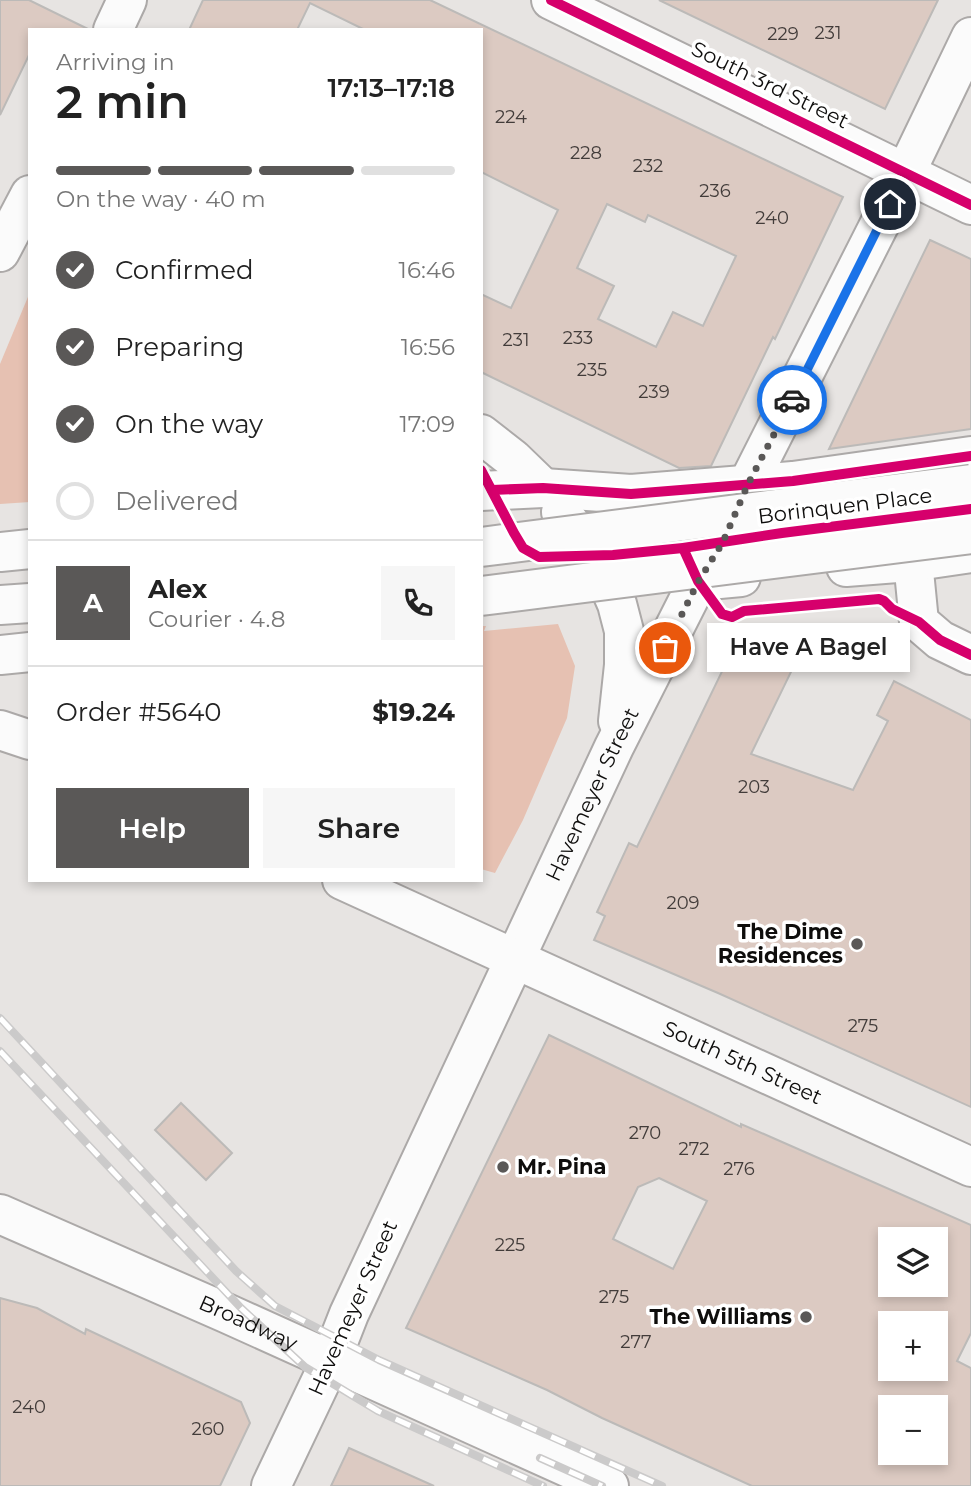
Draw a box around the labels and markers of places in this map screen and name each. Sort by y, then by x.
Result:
pin [860,174,920,234]
pin [635,618,695,678]
callout: Have A Bagel [707,624,910,672]
place label: The Dime Residences [718,919,843,968]
marker: The Dime Residences [849,936,865,952]
place label: Mr. Pina [517,1154,607,1179]
marker: Mr. Pina [495,1159,511,1175]
place label: The Williams [650,1304,792,1329]
marker: The Williams [798,1309,814,1325]

